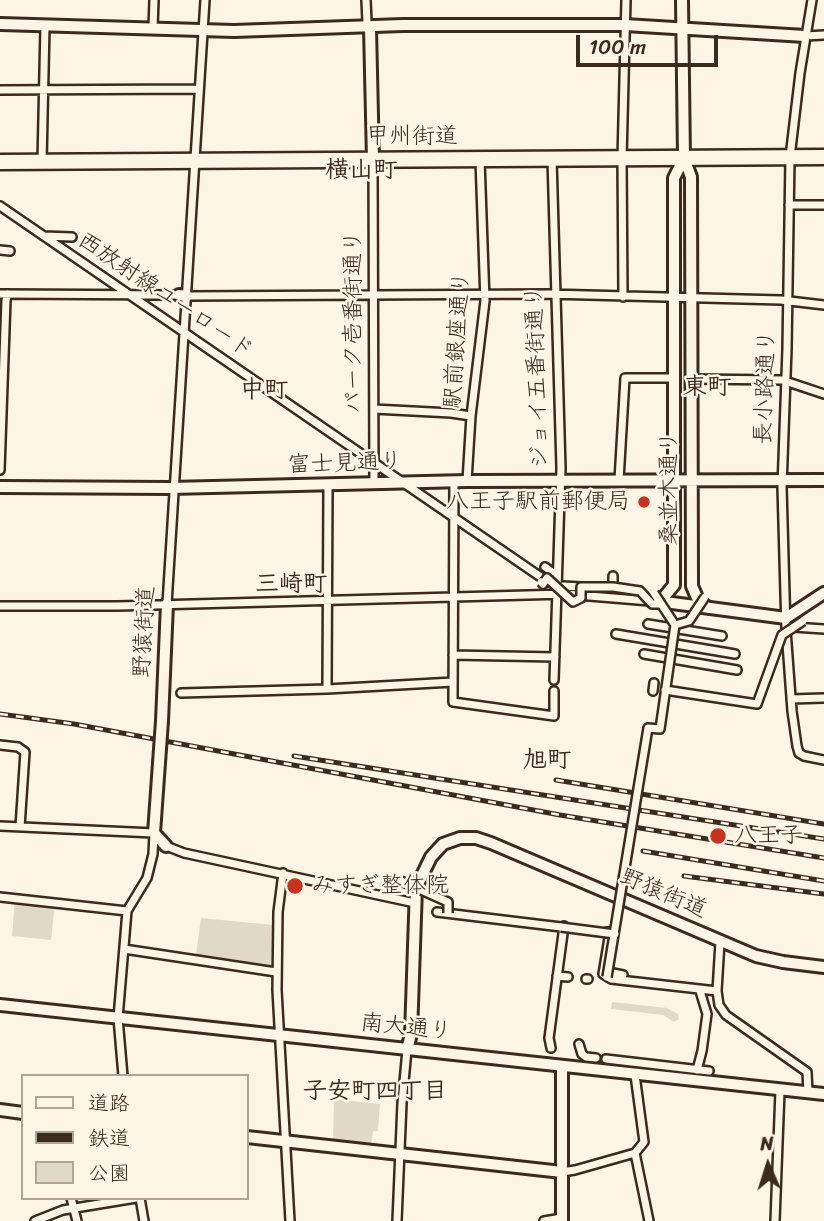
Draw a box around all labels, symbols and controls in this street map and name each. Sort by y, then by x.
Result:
scale bar [579,21,721,65]
text: 100 m [589,28,646,66]
street label: 甲州街道 [366,123,458,151]
district label: 横山町 [325,157,397,185]
street label: 西放射線ユーロード [72,227,258,365]
street label: パーク壱番街通り [340,230,368,414]
street label: 駅前銀座通り [439,270,477,410]
street label: ジョイ五番街通り [521,285,555,469]
street label: 長小路通り [750,329,782,445]
district label: 東町 [683,374,731,402]
district label: 中町 [240,377,288,405]
street label: 桑並木通り [656,431,684,545]
street label: 富士見通り [287,448,403,480]
place label: 八王子駅前郵便局 [446,488,630,516]
marker: 八王子駅前郵便局 [636,494,652,510]
district label: 三崎町 [255,571,327,599]
street label: 野猿街道 [129,585,161,679]
district label: 旭町 [523,747,571,775]
place label: 八王子 [734,822,803,850]
marker: 八王子 [708,826,728,846]
street label: 野猿街道 [615,863,711,925]
place label: みすぎ整体院 [311,872,449,900]
marker: みすぎ整体院 [285,876,305,896]
street label: 南大通り [359,1009,453,1047]
legend [21,1074,248,1200]
district label: 子安町四丁目 [303,1078,447,1106]
text: 道路 [88,1084,130,1122]
text: 鉄道 [88,1119,130,1157]
text: N [759,1127,774,1160]
north arrow [733,1130,803,1200]
text: 公園 [88,1154,130,1192]

